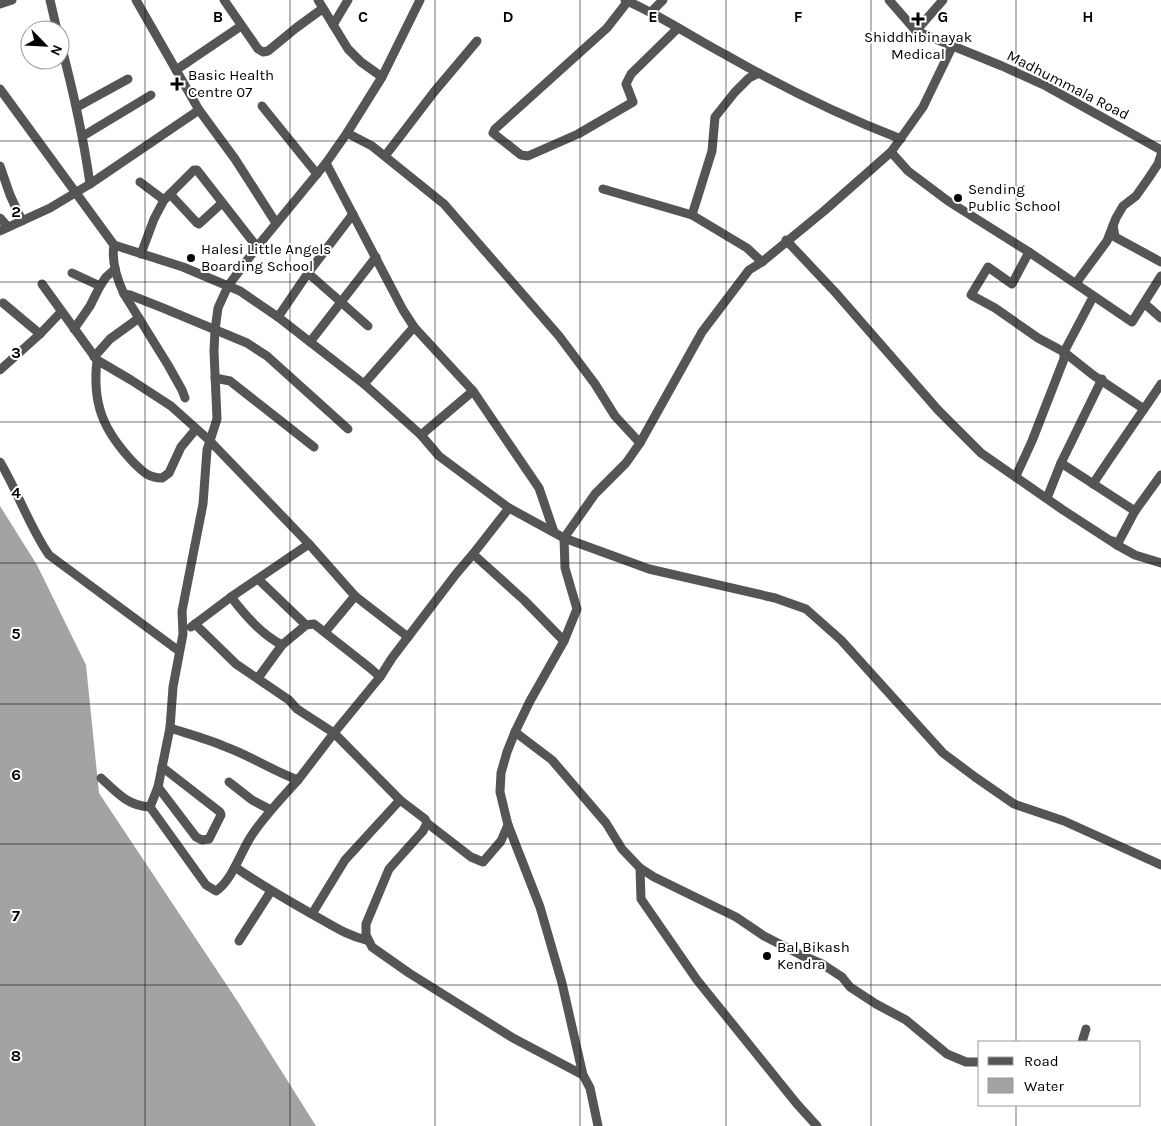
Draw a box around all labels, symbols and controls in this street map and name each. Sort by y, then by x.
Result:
text: B [213,7,223,26]
text: C [358,7,368,26]
text: D [503,7,514,26]
text: E [648,7,658,26]
text: F [794,7,803,26]
text: G [938,7,948,26]
text: H [1082,7,1094,26]
marker: Shiddhibinayak Medical [911,12,925,26]
north arrow [20,20,70,70]
place label: Shiddhibinayak Medical [864,28,972,63]
text: N [47,42,66,58]
street label: Madhummala Road [1004,46,1132,124]
place label: Basic Health Centre 07 [188,66,274,101]
marker: Basic Health Centre 07 [170,77,184,91]
place label: Sending Public School [968,180,1061,215]
marker: Sending Public School [952,192,964,204]
text: 2 [11,202,21,221]
place label: Halesi Little Angels Boarding School [201,240,331,275]
marker: Halesi Little Angels Boarding School [185,252,197,264]
text: 3 [11,343,21,362]
text: 4 [11,483,21,502]
text: 5 [11,624,21,643]
text: 6 [11,765,21,784]
text: 7 [12,906,20,925]
place label: Bal Bikash Kendra [777,938,850,973]
marker: Bal Bikash Kendra [761,950,773,962]
legend [978,1041,1141,1106]
text: 8 [11,1046,21,1065]
text: Road [1024,1052,1059,1070]
text: Water [1024,1077,1065,1095]

